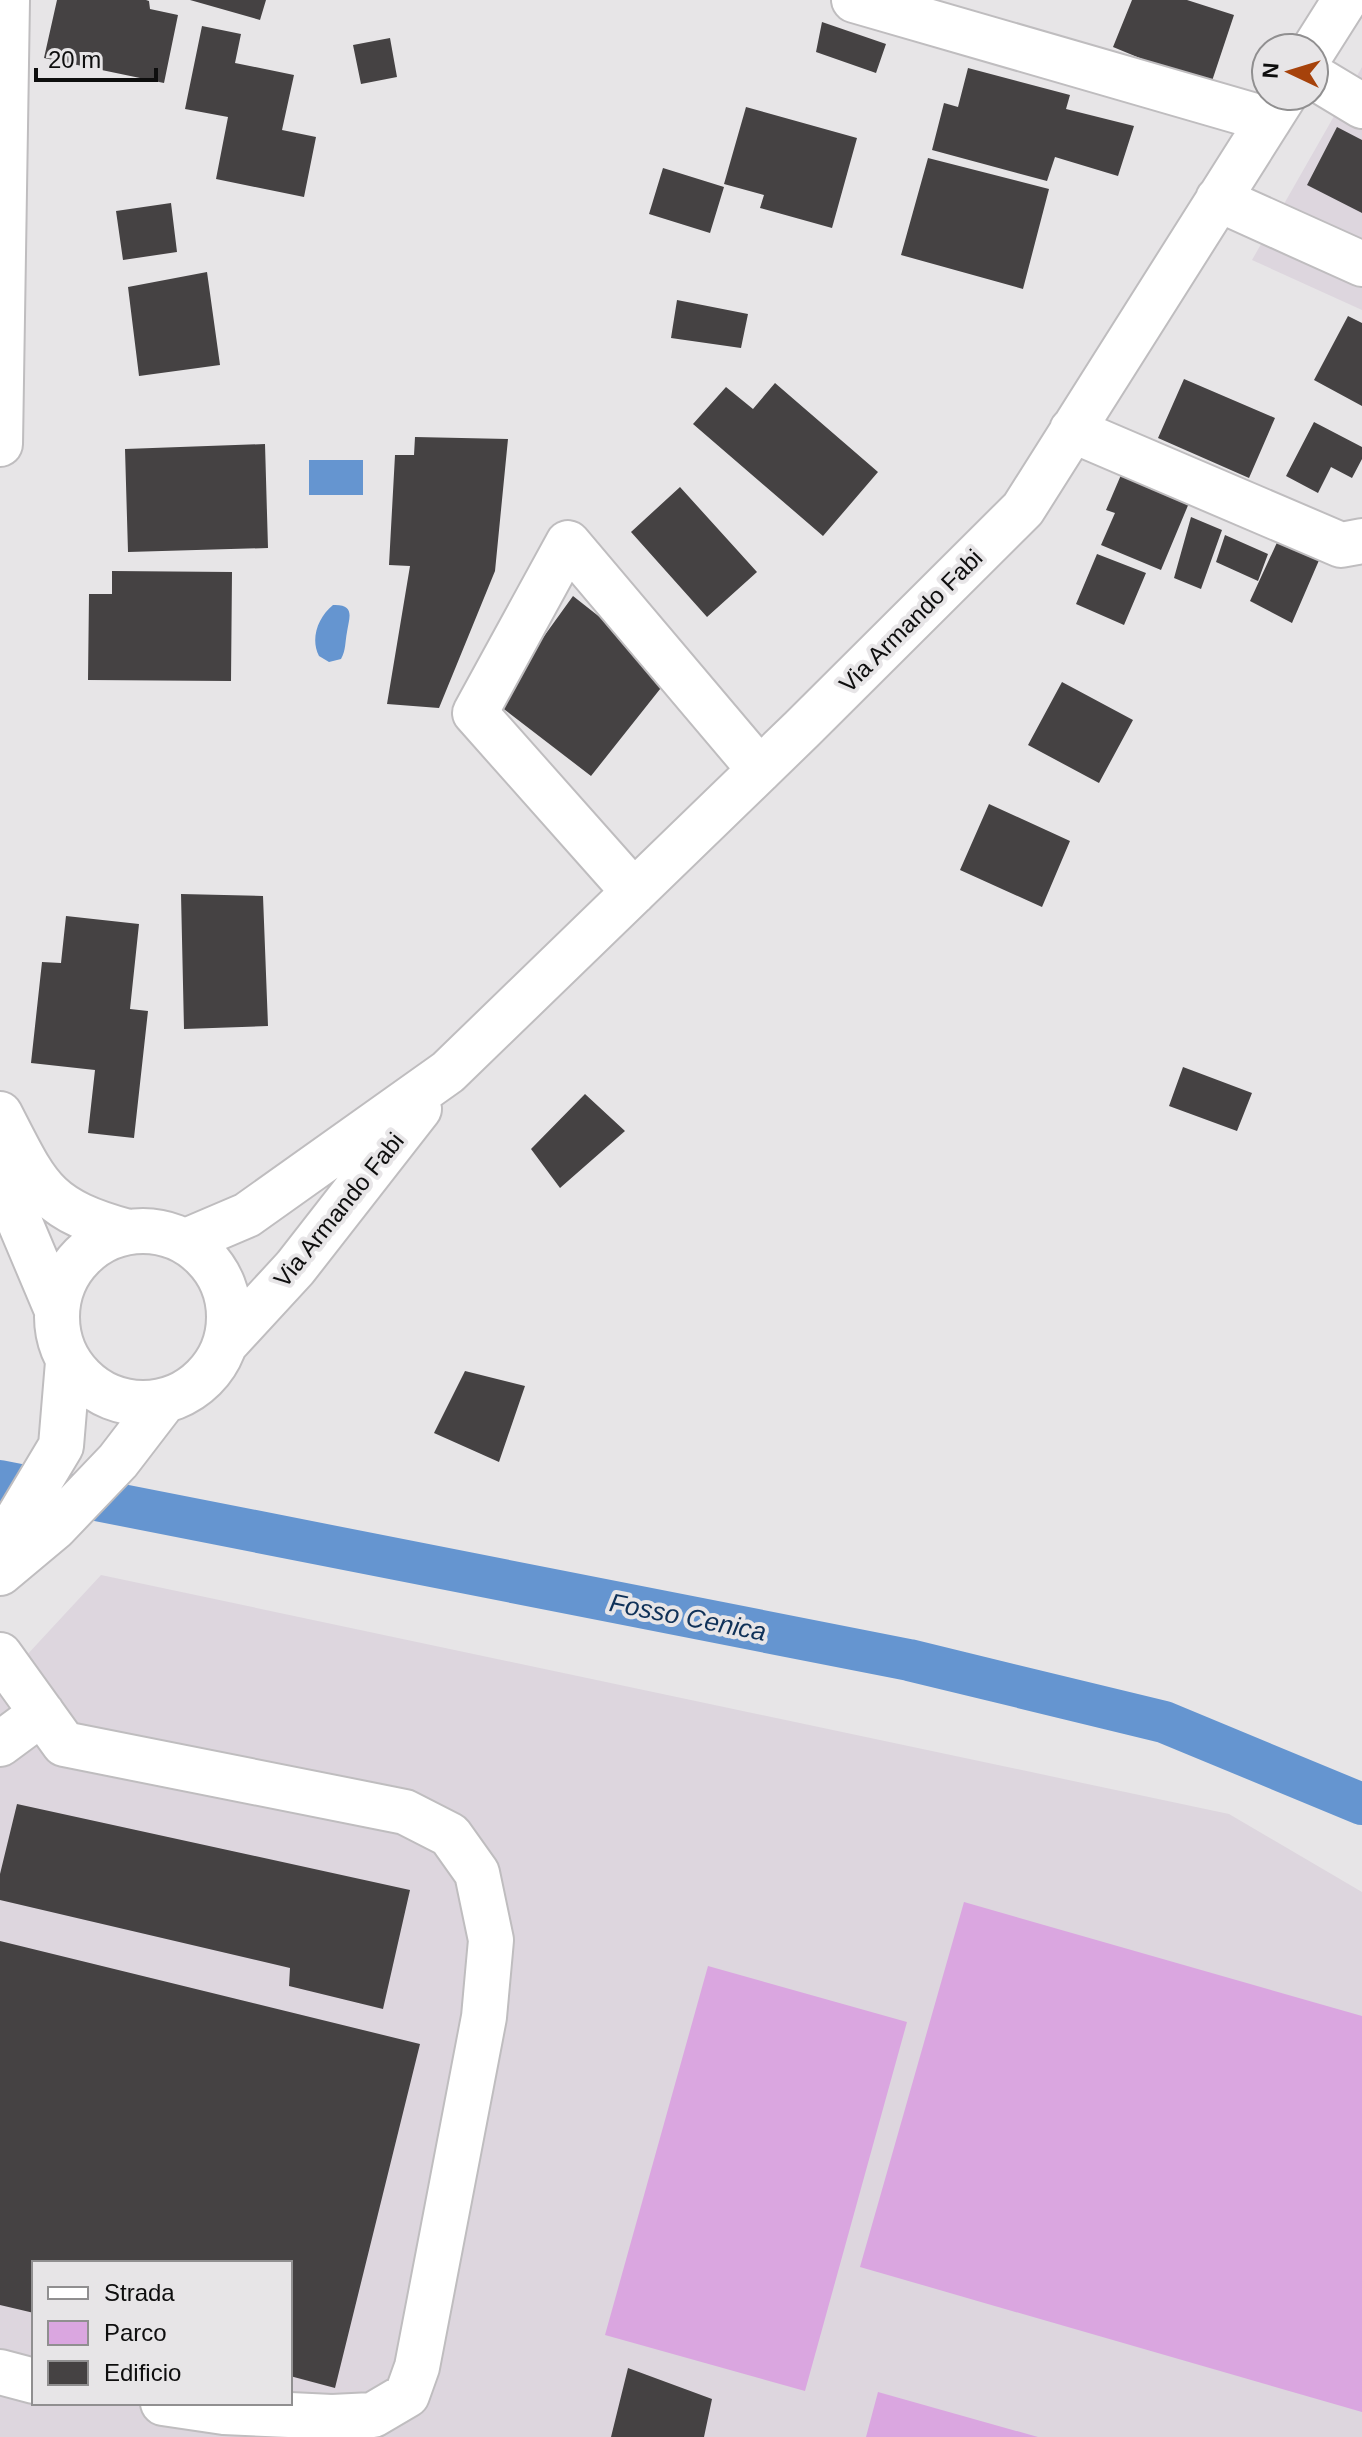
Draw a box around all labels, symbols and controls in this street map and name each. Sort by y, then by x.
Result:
scale bar [36,32,156,82]
north arrow [1250,32,1330,112]
text: 20 m [48,46,101,73]
text: N [1258,62,1284,79]
street label: Via Armando Fabi [834,544,987,697]
street label: Via Armando Fabi [268,1127,409,1292]
water label: Fosso Cenica [607,1587,769,1647]
legend [32,2261,292,2405]
text: Strada [104,2279,175,2306]
text: Parco [104,2319,167,2346]
text: Edificio [104,2359,181,2386]

